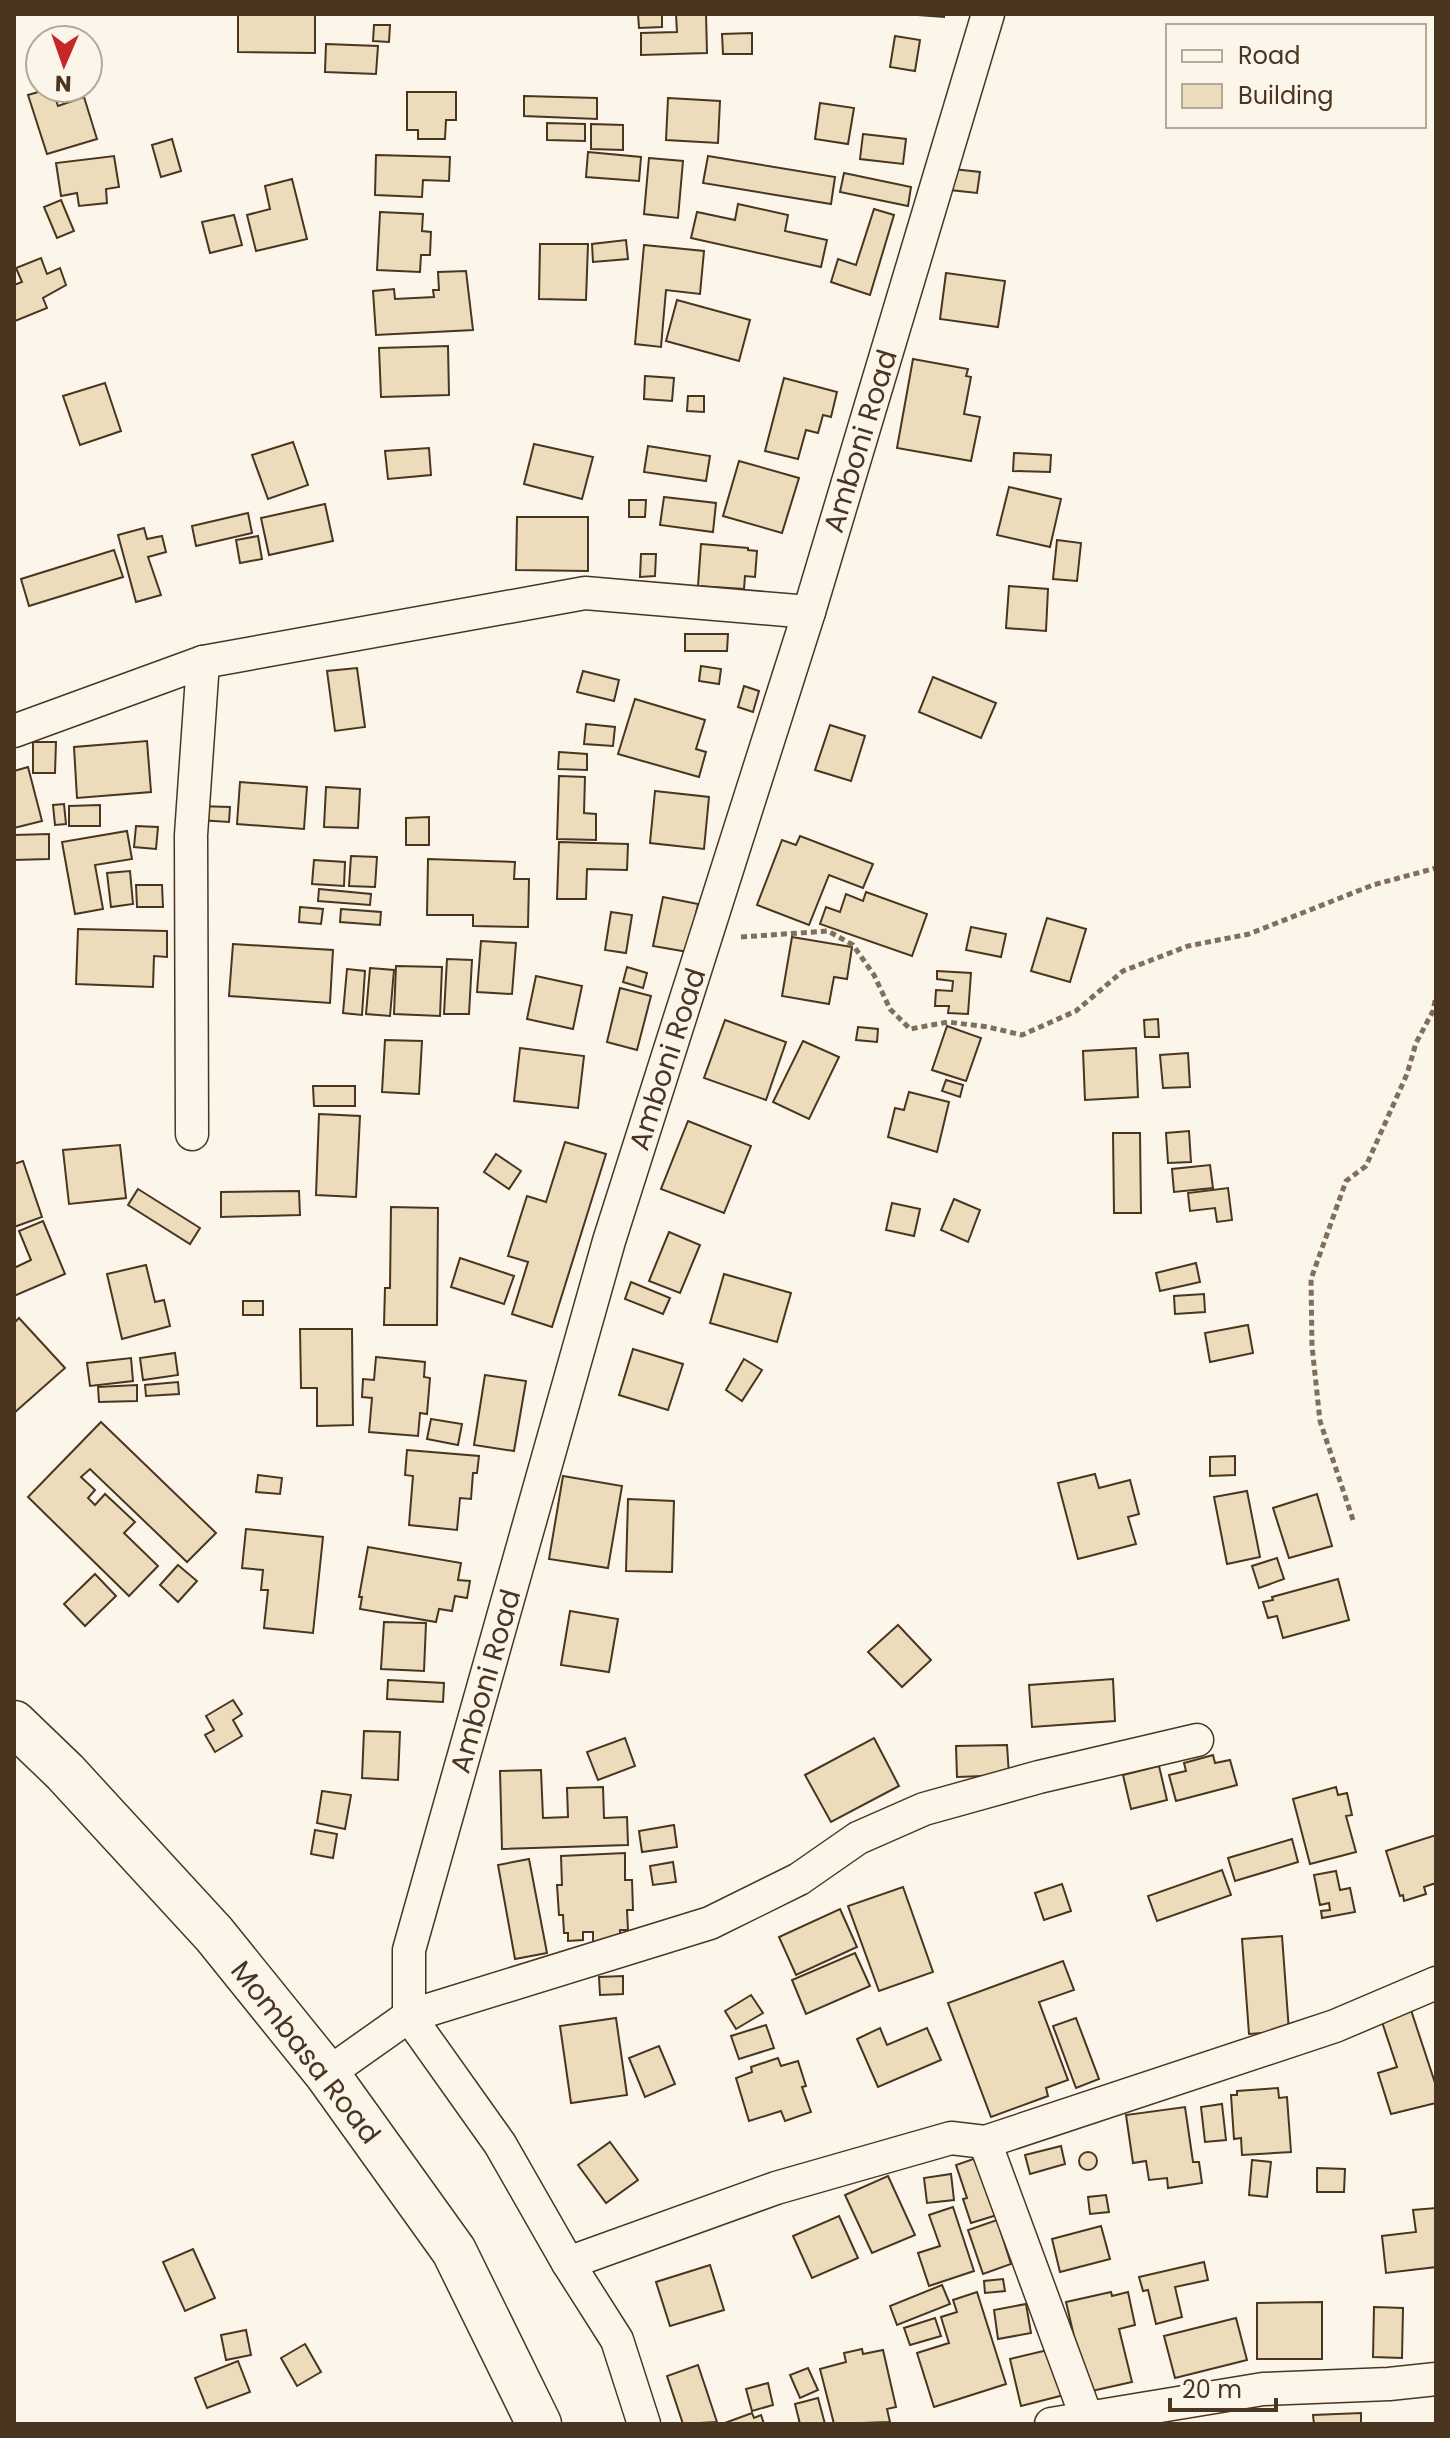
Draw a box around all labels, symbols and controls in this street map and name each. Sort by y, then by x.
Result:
north arrow [24,24,104,104]
legend [1166,24,1426,128]
text: Road [1238,39,1300,72]
text: N [55,68,72,99]
text: Building [1238,79,1334,112]
street label: Amboni Road [814,345,907,538]
street label: Amboni Road [620,963,715,1155]
street label: Amboni Road [441,1585,530,1778]
street label: Mombasa Road [222,1953,389,2152]
scale bar [1170,2362,1276,2412]
text: 20 m [1182,2373,1242,2406]

